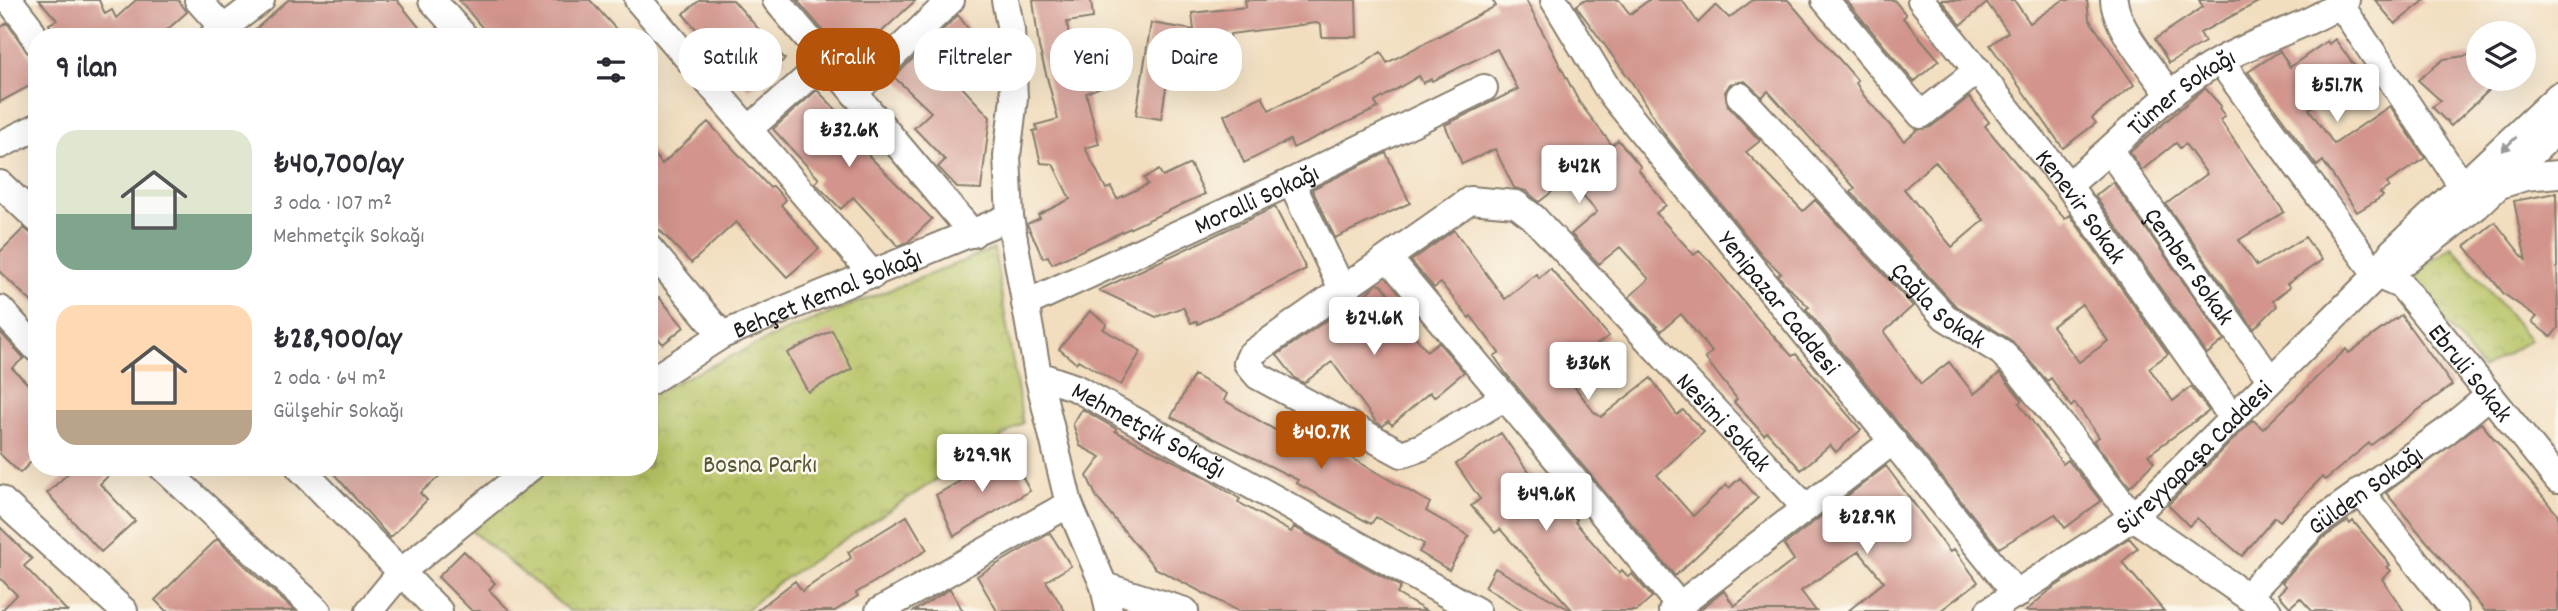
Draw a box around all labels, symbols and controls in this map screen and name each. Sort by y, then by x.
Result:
map controls [2466,21,2536,91]
button: layers [2466,21,2536,91]
chip: Satılık [679,28,782,91]
chip: Kiralık [796,28,900,91]
chip: Filtreler [914,28,1036,91]
chip: Yeni [1050,28,1133,91]
chip: Daire [1147,28,1242,91]
street label: Tümer Sokağı [2120,40,2243,147]
text: 9 ilan [56,49,117,92]
icon: filters [592,51,630,89]
pin: ₺51.7K [2280,64,2394,124]
text: ₺51.7K [2311,70,2363,103]
pin: ₺32.6K [792,110,906,169]
text: ₺32.6K [820,115,878,148]
one-way arrow [2501,135,2518,151]
street label: Kenevir Sokak [2024,142,2133,273]
text: ₺40,700/ay [273,145,403,188]
pin: ₺42K [1538,146,1620,205]
text: ₺42K [1557,151,1601,184]
street label: Moralli Sokağı [1189,156,1326,246]
icon: home [112,158,196,242]
text: 3 oda · 107 m² [273,188,392,221]
street label: Çember Sokak [2133,201,2242,334]
text: Mehmetçik Sokağı [273,221,425,254]
street label: Yenipazar Caddesi [1707,224,1847,385]
street label: Behçet Kemal Sokağı [728,240,928,351]
street label: Çağla Sokak [1881,255,1992,360]
pin: ₺24.6K [1317,298,1431,357]
text: ₺24.6K [1345,303,1403,336]
street label: Ebruli Sokak [2417,317,2520,432]
text: ₺28,900/ay [273,320,402,363]
icon: home [112,333,196,417]
pin: ₺36K [1547,342,1629,402]
text: ₺36K [1566,348,1610,381]
text: 2 oda · 64 m² [273,363,386,396]
street label: Nesimi Sokak [1666,365,1778,482]
street label: Süreyyapaşa Caddesi [2109,373,2283,546]
street label: Mehmetçik Sokağı [1064,374,1232,490]
text: Gülşehir Sokağı [273,396,404,429]
pin: ₺40.7K [1264,412,1378,471]
text: ₺40.7K [1292,417,1350,450]
pin: ₺29.9K [925,434,1039,494]
street label: Gülden Sokağı [2301,438,2432,546]
text: ₺29.9K [953,440,1011,473]
park label: Bosna Parkı [703,448,817,485]
pin: ₺49.6K [1489,474,1603,533]
text: ₺49.6K [1517,479,1575,512]
pin: ₺28.9K [1810,496,1924,556]
text: ₺28.9K [1838,502,1896,535]

